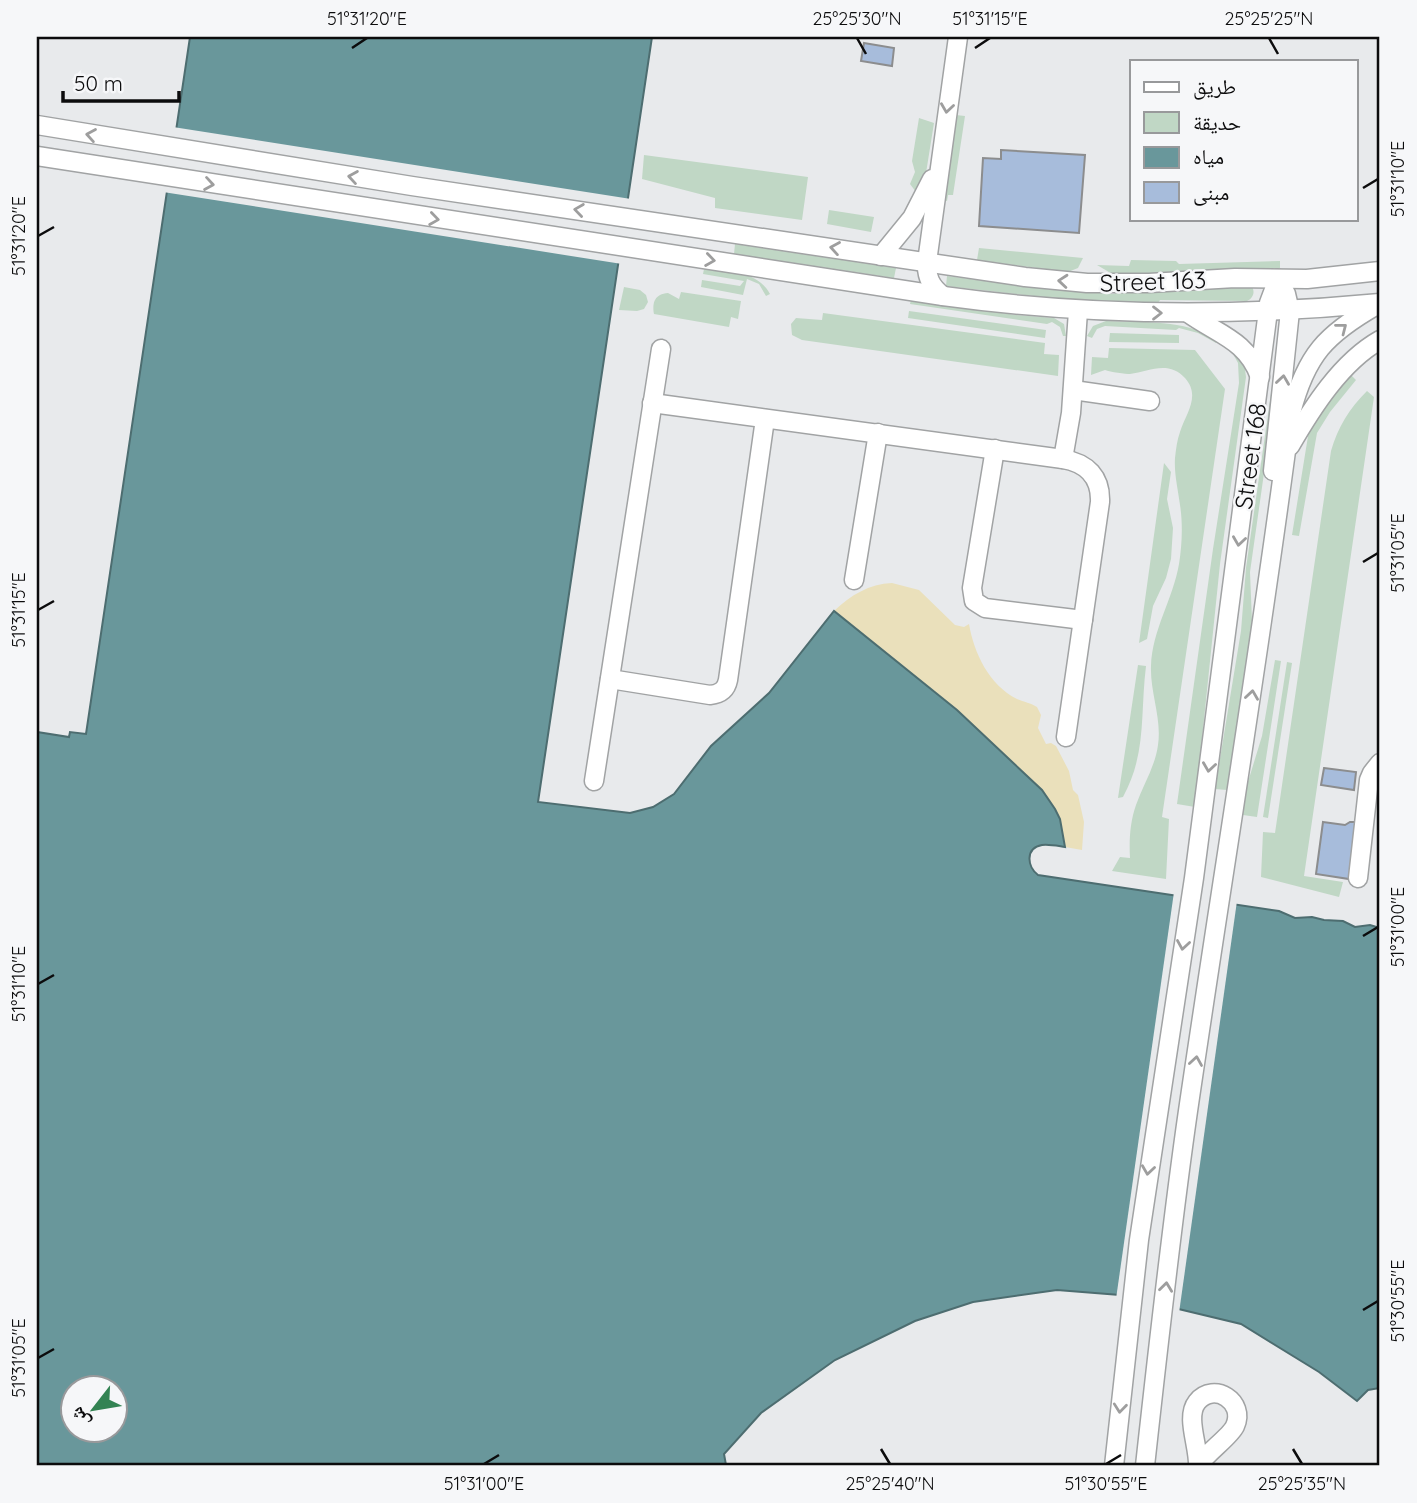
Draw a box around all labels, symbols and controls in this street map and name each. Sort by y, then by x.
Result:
text: 51°31'20"E [327,7,407,30]
text: 25°25'30"N [812,7,902,30]
text: 51°31'15"E [952,7,1028,30]
text: 25°25'25"N [1225,7,1313,30]
scale bar [63,60,178,104]
legend [1130,60,1358,220]
text: 50 m [74,70,123,96]
text: طريق [1193,73,1236,100]
one-way arrow [940,102,955,114]
text: حديقة [1193,109,1241,135]
one-way arrow [85,128,97,143]
text: 51°31'10"E [1386,141,1409,217]
text: مياه [1193,143,1224,169]
one-way arrow [348,170,359,185]
one-way arrow [203,176,215,191]
text: مبنى [1193,179,1229,206]
text: 51°31'20"E [7,196,30,276]
one-way arrow [573,202,584,217]
one-way arrow [428,211,440,226]
one-way arrow [829,241,841,256]
one-way arrow [704,252,715,267]
street label: Street 163 [1099,264,1207,298]
one-way arrow [1057,274,1068,289]
one-way arrow [1153,305,1163,321]
one-way arrow [1335,323,1347,336]
one-way arrow [1275,374,1290,386]
street label: Street 168 [1228,401,1272,511]
text: 51°31'05"E [1386,513,1409,593]
one-way arrow [1231,536,1246,547]
text: 51°31'15"E [7,572,30,648]
one-way arrow [1244,689,1259,701]
one-way arrow [1201,761,1216,773]
text: 51°31'00"E [1386,887,1409,967]
one-way arrow [1176,939,1191,951]
text: 51°31'10"E [7,946,30,1022]
one-way arrow [1188,1055,1203,1067]
one-way arrow [1141,1164,1156,1176]
text: 51°30'55"E [1386,1260,1409,1342]
one-way arrow [1158,1281,1173,1293]
text: 51°31'05"E [7,1318,30,1398]
north arrow [60,1374,130,1444]
one-way arrow [1113,1402,1128,1414]
text: ش [64,1403,95,1433]
text: 51°31'00"E [444,1472,524,1495]
text: 25°25'40"N [845,1472,935,1495]
text: 51°30'55"E [1065,1472,1147,1495]
text: 25°25'35"N [1258,1472,1346,1495]

